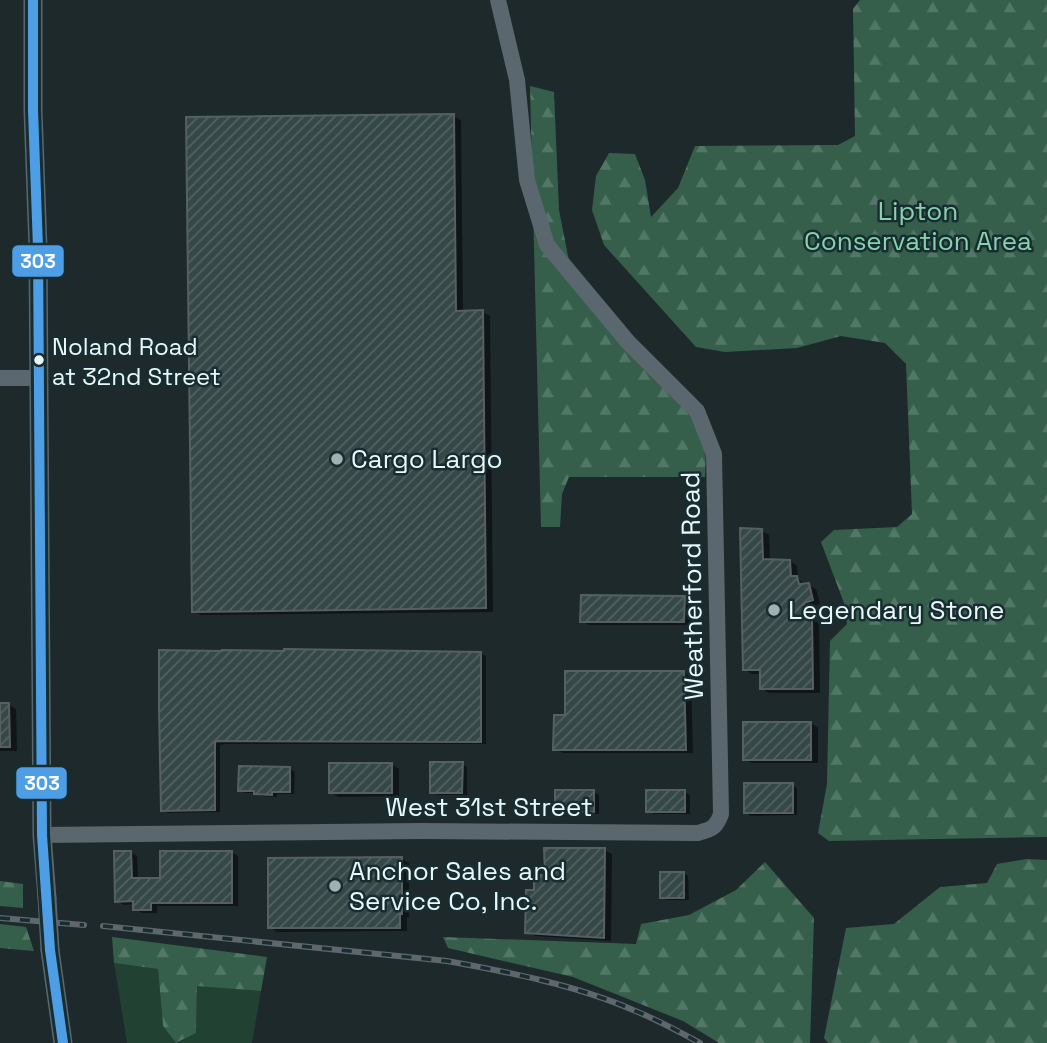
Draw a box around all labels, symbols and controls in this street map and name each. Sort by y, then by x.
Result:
park label: Lipton Conservation Area [804,194,1032,258]
line badge: 303 [11,244,65,278]
text: 303 [20,249,56,274]
place label: Noland Road at 32nd Street [52,331,221,392]
marker: Noland Road at 32nd Street [32,353,46,367]
place label: Cargo Largo [351,442,503,476]
marker: Cargo Largo [329,451,345,467]
street label: Weatherford Road [673,471,711,701]
place label: Legendary Stone [788,593,1004,627]
marker: Legendary Stone [766,602,782,618]
line badge: 303 [15,766,68,800]
text: 303 [24,771,60,796]
street label: West 31st Street [385,790,593,824]
place label: Anchor Sales and Service Co, Inc. [349,854,566,918]
marker: Anchor Sales and Service Co, Inc. [327,878,343,894]

